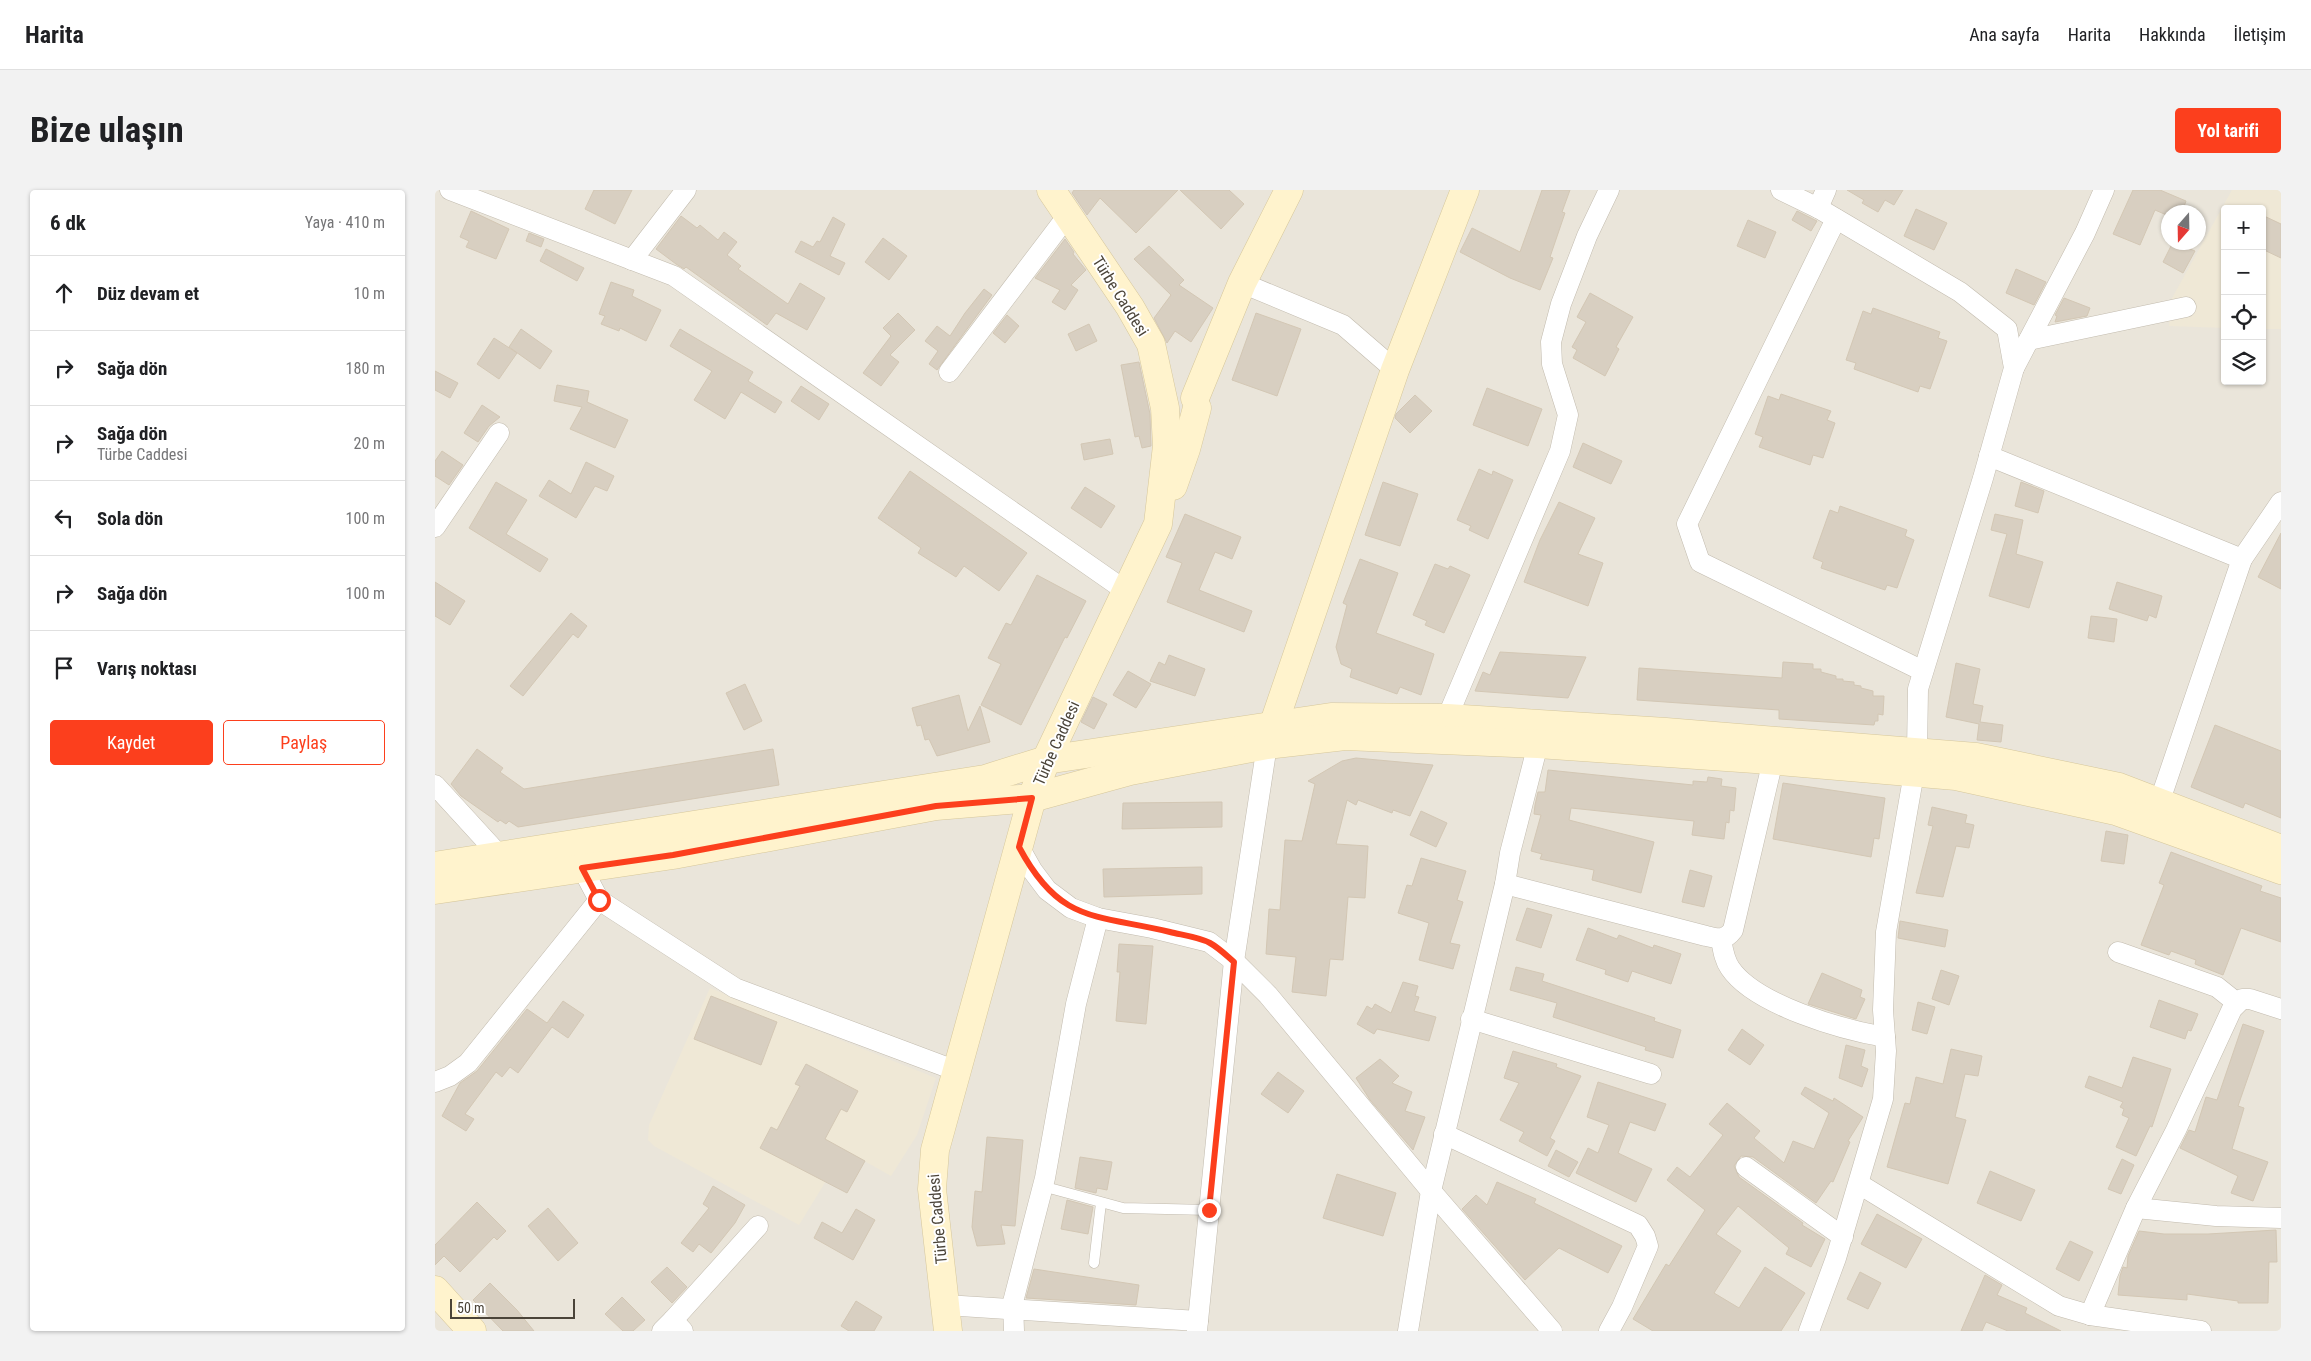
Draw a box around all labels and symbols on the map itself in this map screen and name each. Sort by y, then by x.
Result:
north arrow [2161,205,2206,250]
street label: Türbe Caddesi [1089,253,1153,340]
street label: Türbe Caddesi [1029,698,1084,788]
route start [588,889,611,912]
street label: Türbe Caddesi [924,1173,951,1265]
route end [1198,1199,1221,1222]
scale bar [450,1296,575,1319]

